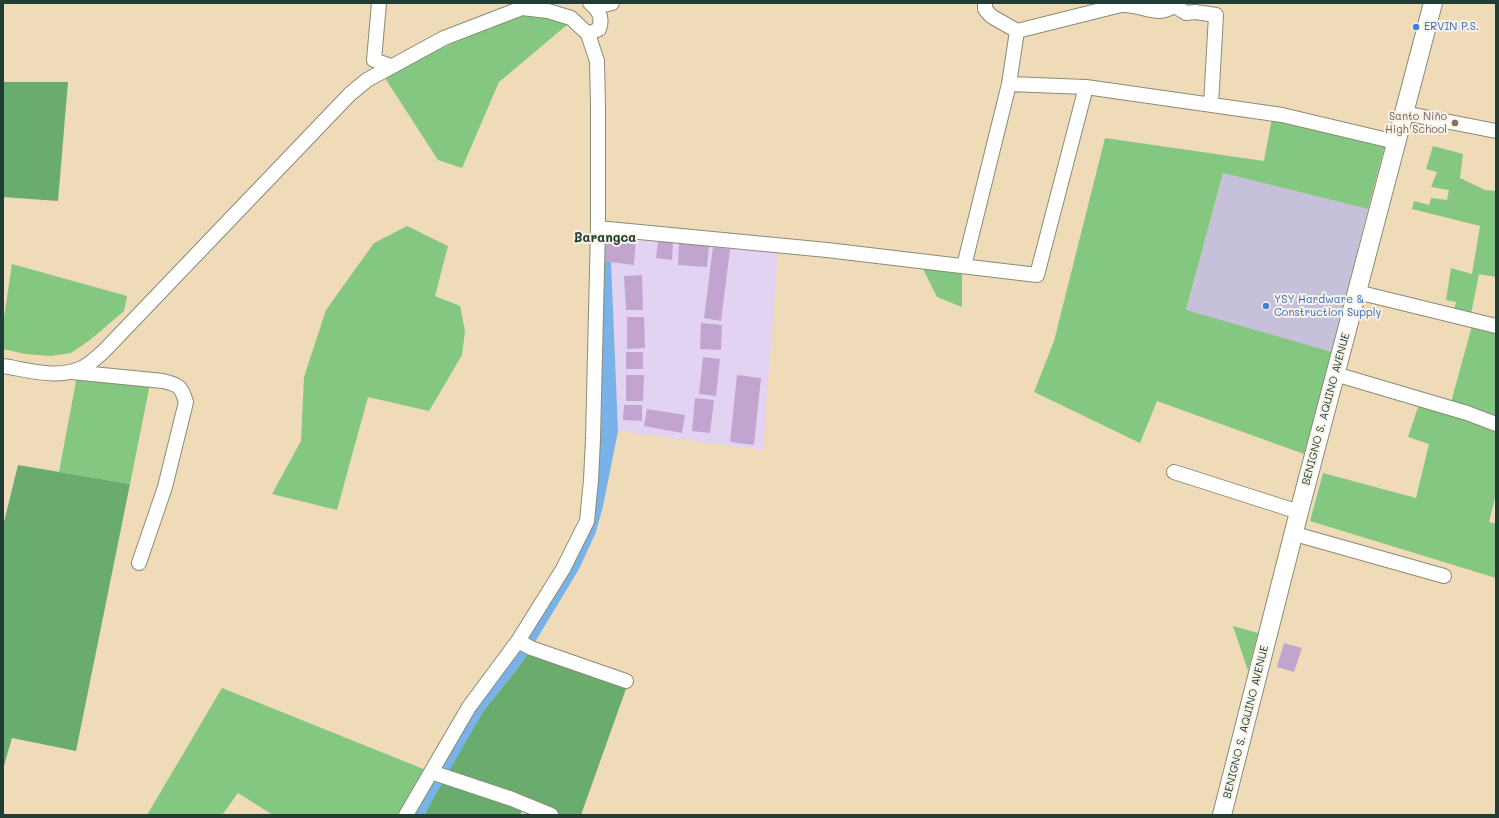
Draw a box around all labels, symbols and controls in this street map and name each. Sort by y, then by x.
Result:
place label: ERVIN P.S. [1424,20,1479,34]
marker: ERVIN P.S. [1411,22,1421,32]
place label: Santo Niño High School [1385,110,1447,136]
marker: Santo Niño High School [1450,118,1460,128]
district label: Barangca [574,230,636,246]
place label: YSY Hardware & Construction Supply [1274,293,1381,319]
marker: YSY Hardware & Construction Supply [1261,301,1271,311]
street label: BENIGNO S. AQUINO AVENUE [1299,331,1353,487]
street label: BENIGNO S. AQUINO AVENUE [1221,644,1271,800]

